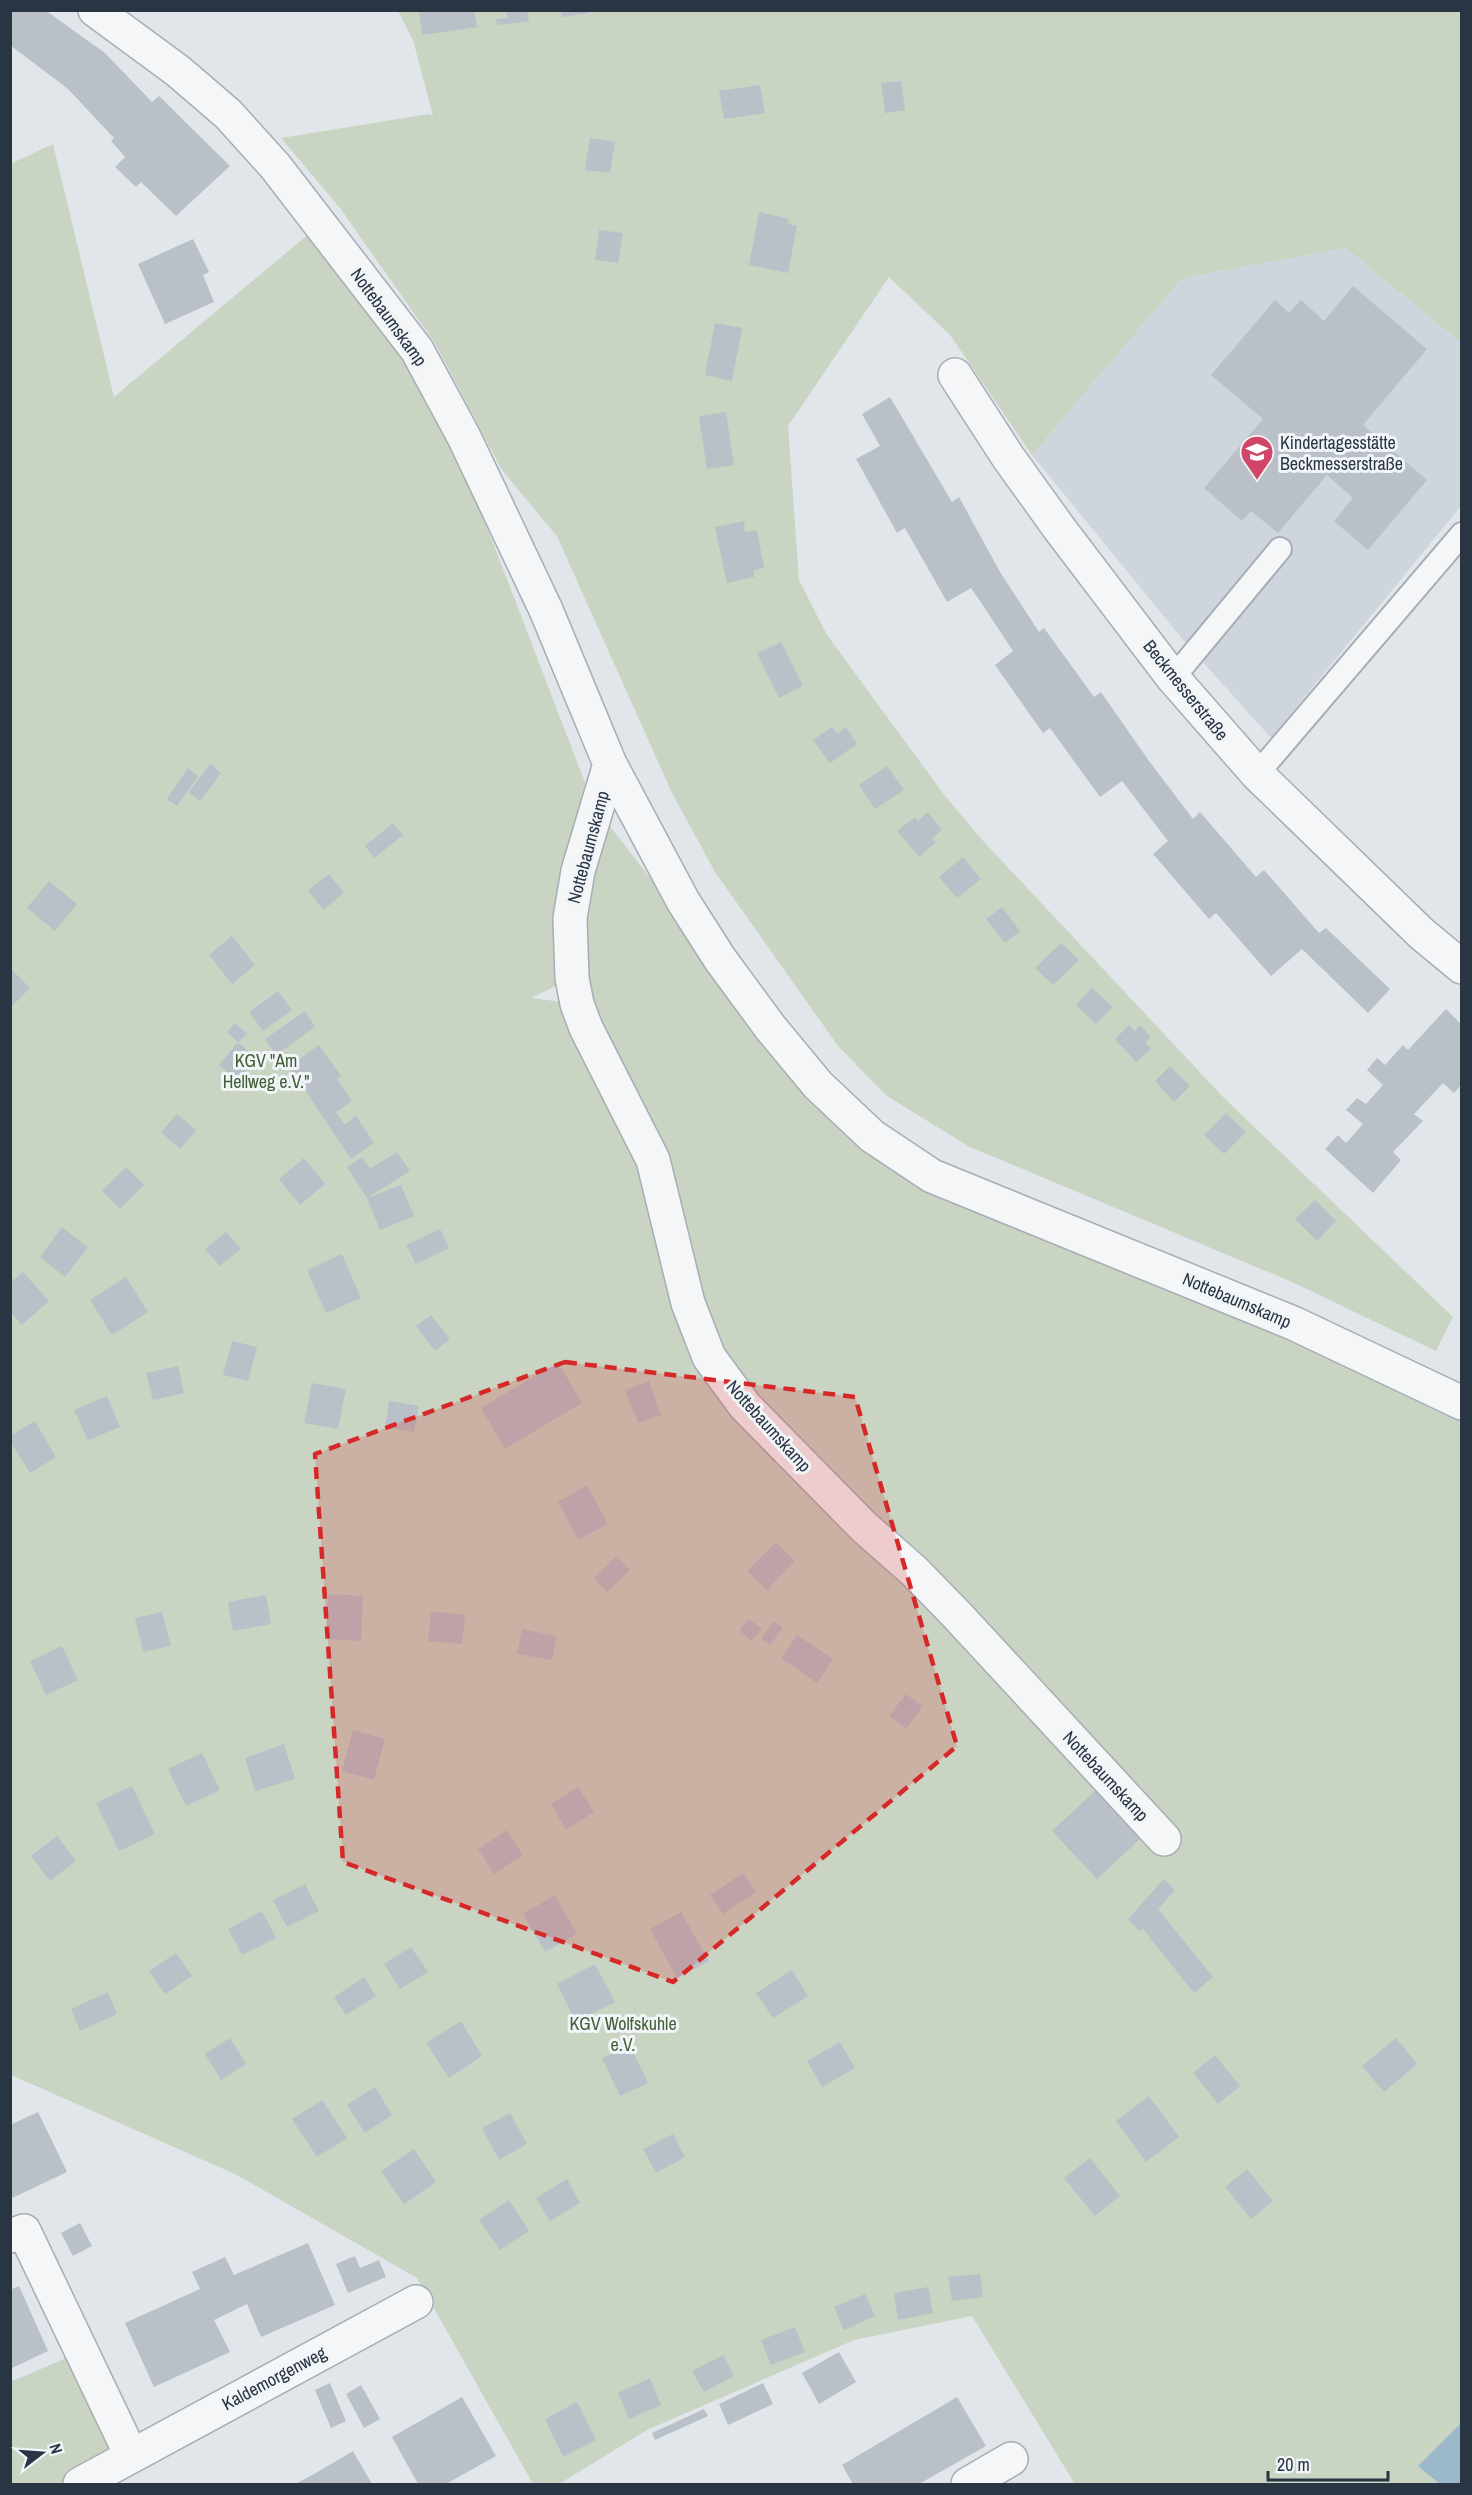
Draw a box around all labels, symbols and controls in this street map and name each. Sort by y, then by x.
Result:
street label: Nottebaumskamp [345,263,433,371]
place label: Kindertagesstätte Beckmesserstraße [1280,430,1403,476]
school or university icon: Kindertagesstätte Beckmesserstraße [1239,434,1275,481]
street label: Beckmesserstraße [1138,634,1234,746]
street label: Nottebaumskamp [561,788,615,906]
park label: KGV "Am Hellweg e.V." [223,1048,309,1094]
street label: Nottebaumskamp [1179,1266,1295,1334]
street label: Nottebaumskamp [721,1375,817,1477]
street label: Nottebaumskamp [1057,1725,1155,1827]
park label: KGV Wolfskuhle e.V. [569,2011,677,2057]
street label: Kaldemorgenweg [217,2340,331,2416]
north arrow [12,2423,72,2483]
text: N [44,2441,68,2456]
scale bar [1268,2444,1388,2482]
text: 20 m [1277,2452,1310,2477]

